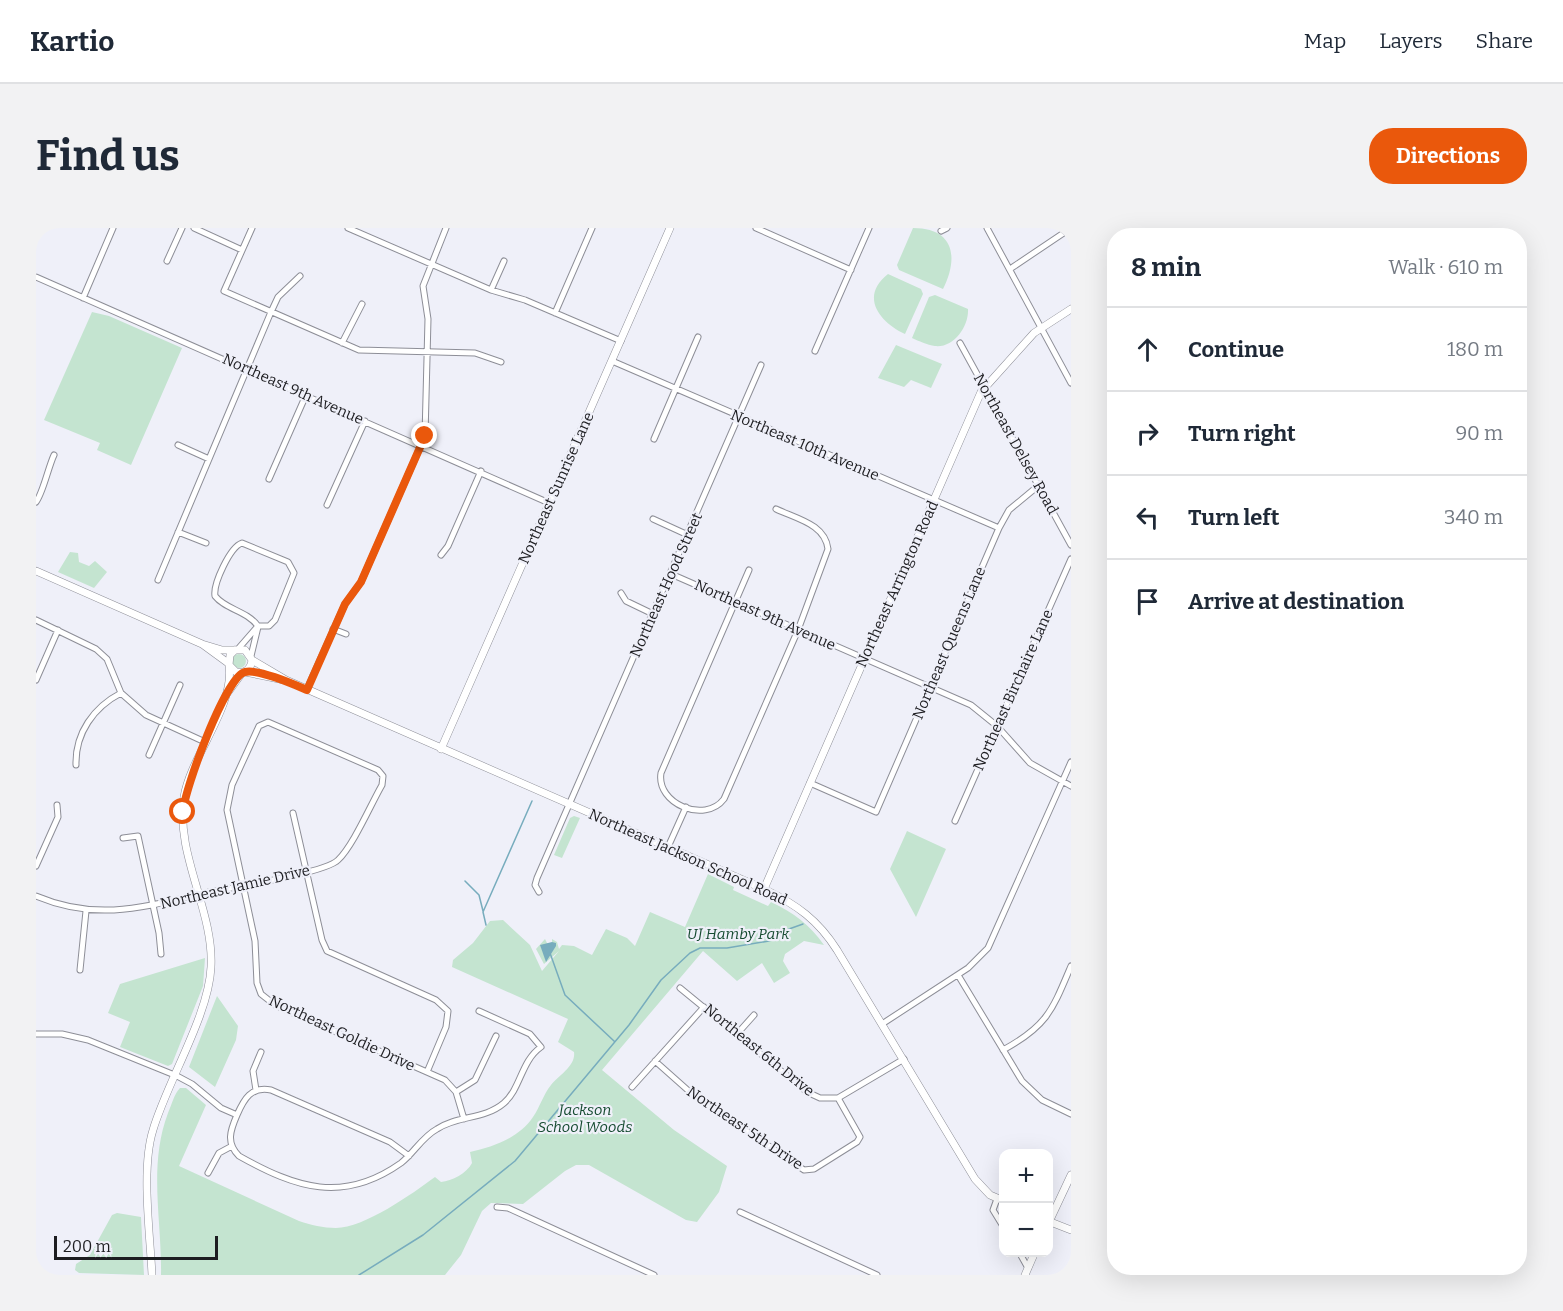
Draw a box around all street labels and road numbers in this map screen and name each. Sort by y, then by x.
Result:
street label: Northeast 9th Avenue [220,350,366,428]
street label: Northeast Delsey Road [970,371,1062,518]
street label: Northeast 10th Avenue [728,406,882,484]
street label: Northeast Sunrise Lane [514,409,598,567]
street label: Northeast Arrington Road [852,498,942,670]
street label: Northeast Hood Street [626,509,706,660]
street label: Northeast Queens Lane [909,564,989,722]
street label: Northeast 9th Avenue [692,576,838,654]
street label: Northeast Birchaire Lane [969,607,1057,773]
street label: Northeast Jackson School Road [586,805,790,909]
street label: Northeast Jamie Drive [158,861,312,913]
street label: Northeast Goldie Drive [266,991,418,1075]
street label: Northeast 6th Drive [700,1000,818,1100]
street label: Northeast 5th Drive [684,1082,806,1174]

